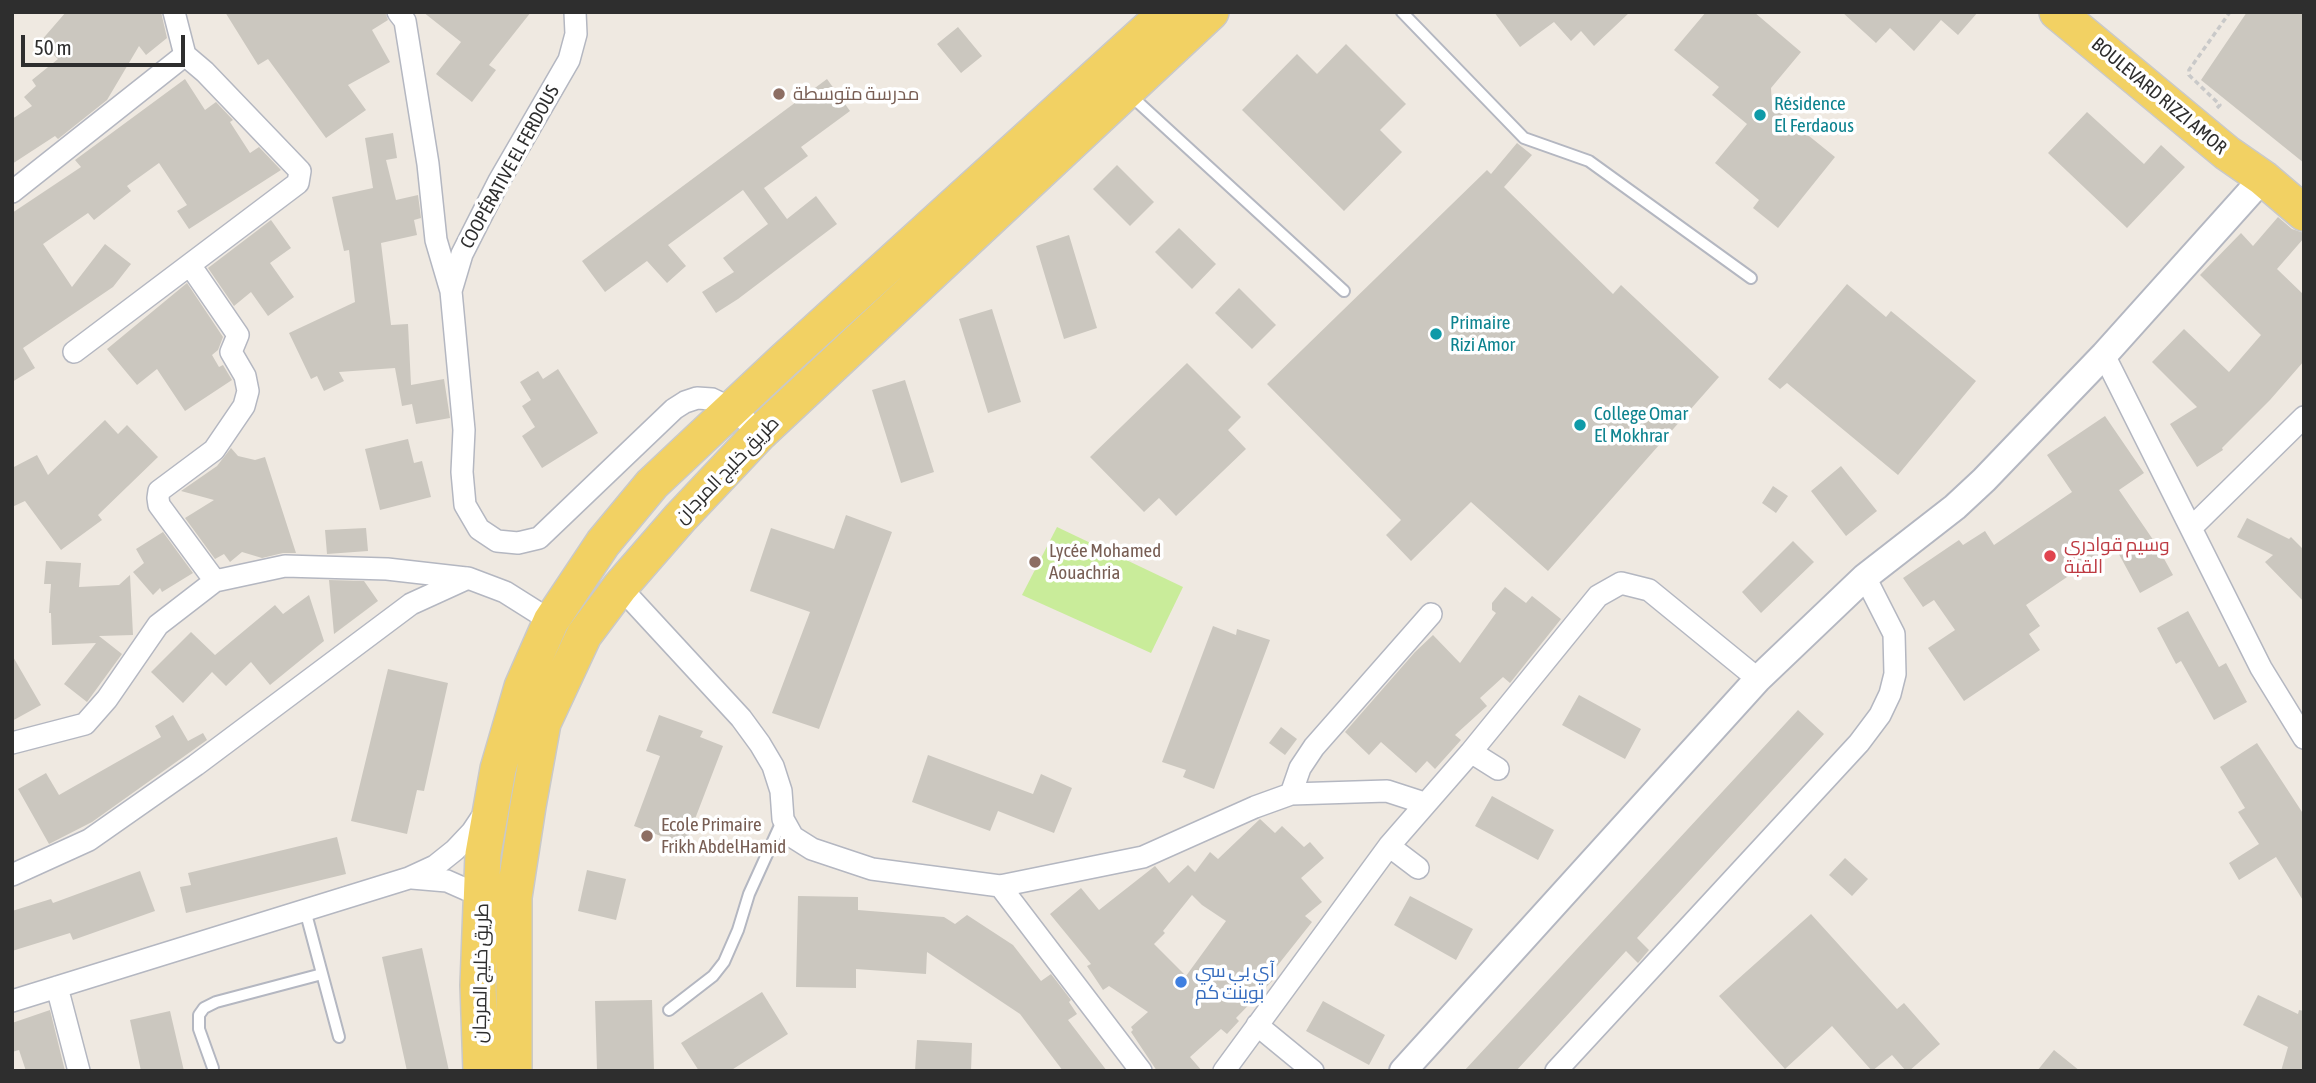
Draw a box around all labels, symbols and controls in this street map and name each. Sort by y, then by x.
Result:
scale bar [24,21,189,65]
street label: BOULEVARD RIZZI AMOR [2087,33,2231,159]
text: 50 m [34,35,72,59]
street label: COOPÉRATIVE EL FERDOUS [456,81,564,253]
place label: مدرسة متوسطة [793,83,919,105]
marker: مدرسة متوسطة [771,86,787,102]
place label: Résidence El Ferdaous [1774,93,1854,137]
marker: Résidence El Ferdaous [1752,107,1768,123]
place label: Primaire Rizi Amor [1450,312,1515,356]
marker: Primaire Rizi Amor [1428,326,1444,342]
place label: College Omar El Mokhrar [1594,403,1688,447]
street label: طريق خليج المرجان [670,412,784,528]
marker: College Omar El Mokhrar [1572,417,1588,433]
place label: وسيم قوادري القبة [2064,534,2170,578]
place label: Lycée Mohamed Aouachria [1049,540,1161,584]
marker: وسيم قوادري القبة [2042,548,2058,564]
marker: Lycée Mohamed Aouachria [1027,554,1043,570]
place label: Ecole Primaire Frikh AbdelHamid [661,814,786,858]
marker: Ecole Primaire Frikh AbdelHamid [639,828,655,844]
street label: طريق خليج المرجان [468,903,494,1043]
place label: آي بي سي بوينت كم [1195,960,1275,1004]
marker: آي بي سي بوينت كم [1173,974,1189,990]

